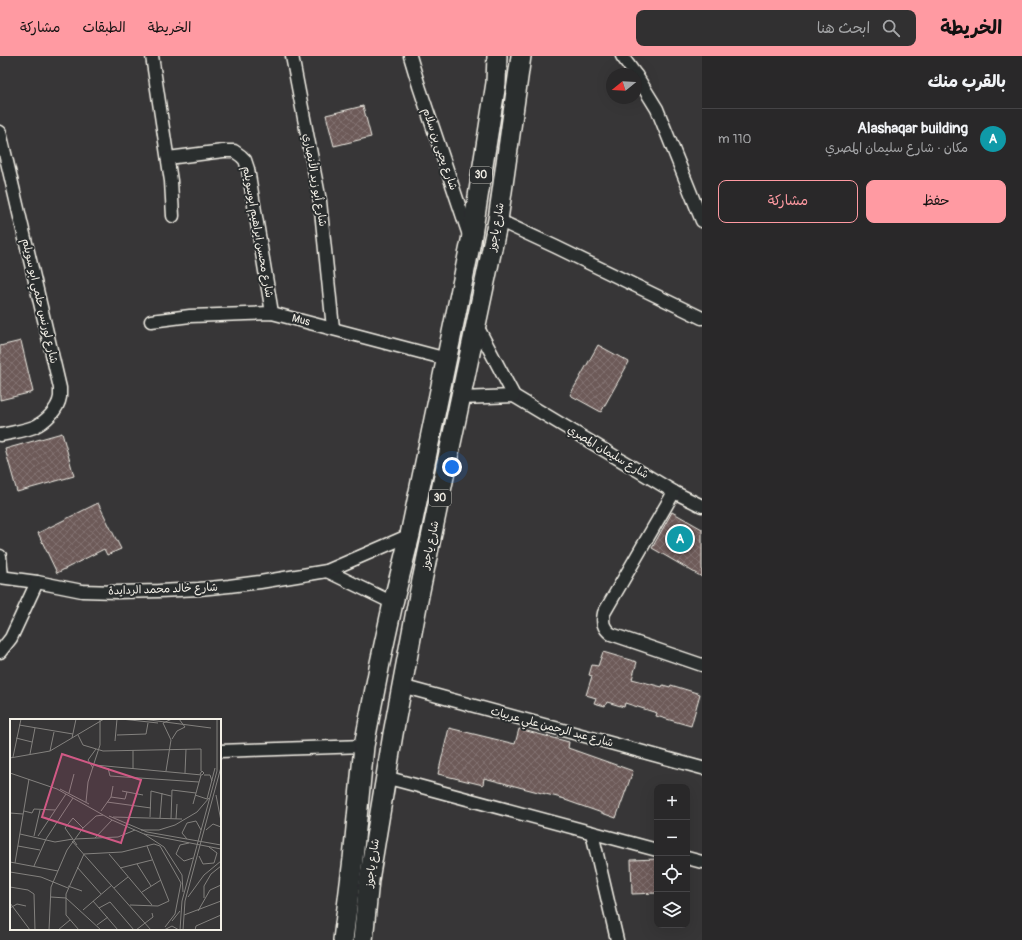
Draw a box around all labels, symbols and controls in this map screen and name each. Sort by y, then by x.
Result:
search box [636,10,916,46]
text: الخريطة [940,16,1002,40]
icon: search [880,17,902,39]
text: مشاركة [20,19,60,36]
text: الطبقات [82,19,126,36]
text: الخريطة [148,19,191,36]
text: ابحث هنا [817,19,870,38]
north arrow [606,68,642,104]
text: بالقرب منك [928,71,1006,92]
street label: شارع يحيى بن سلام [418,106,460,193]
text: Alashaqar building [857,119,968,138]
text: 110 m [718,131,751,147]
text: A [989,131,997,147]
street label: شارع أبو زيد الأنصاري [298,132,331,228]
text: مكان · شارع سليمان المصري [825,140,968,156]
street label: شارع محسن ابراهيم ابوسويلم [238,165,276,299]
road number: 30 [470,167,492,183]
button: مشاركة [718,180,858,223]
button: حفظ [866,180,1006,223]
street label: شارع ياجوز [485,202,509,254]
street label: شارع لورنس حلمي ابو سويلم [15,237,61,366]
street label: Mus [291,311,312,329]
street label: شارع سليمان المصري [564,423,651,483]
your location [442,457,462,477]
road number: 30 [429,490,451,506]
street label: شارع ياجوز [418,520,443,572]
pin: A [667,524,693,554]
street label: شارع خالد محمد الردايدة [108,581,218,599]
street label: شارع عبد الرحمن علي عربيات [488,704,615,754]
inset map [10,719,221,930]
map controls [654,784,690,928]
button: + [654,784,690,820]
button: − [654,820,690,856]
street label: شارع ياجوز [362,838,384,889]
button: locate [654,856,690,892]
button: layers [654,892,690,928]

